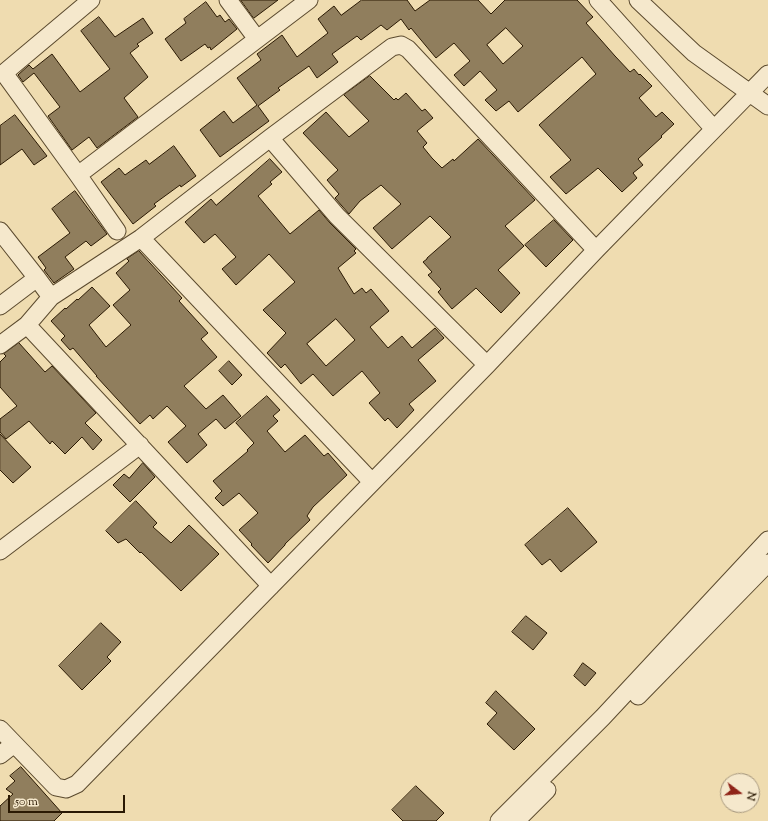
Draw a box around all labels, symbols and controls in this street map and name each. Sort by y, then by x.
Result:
north arrow [720,773,760,813]
scale bar [10,787,127,813]
text: N [742,790,759,802]
text: 50 m [15,793,38,811]

